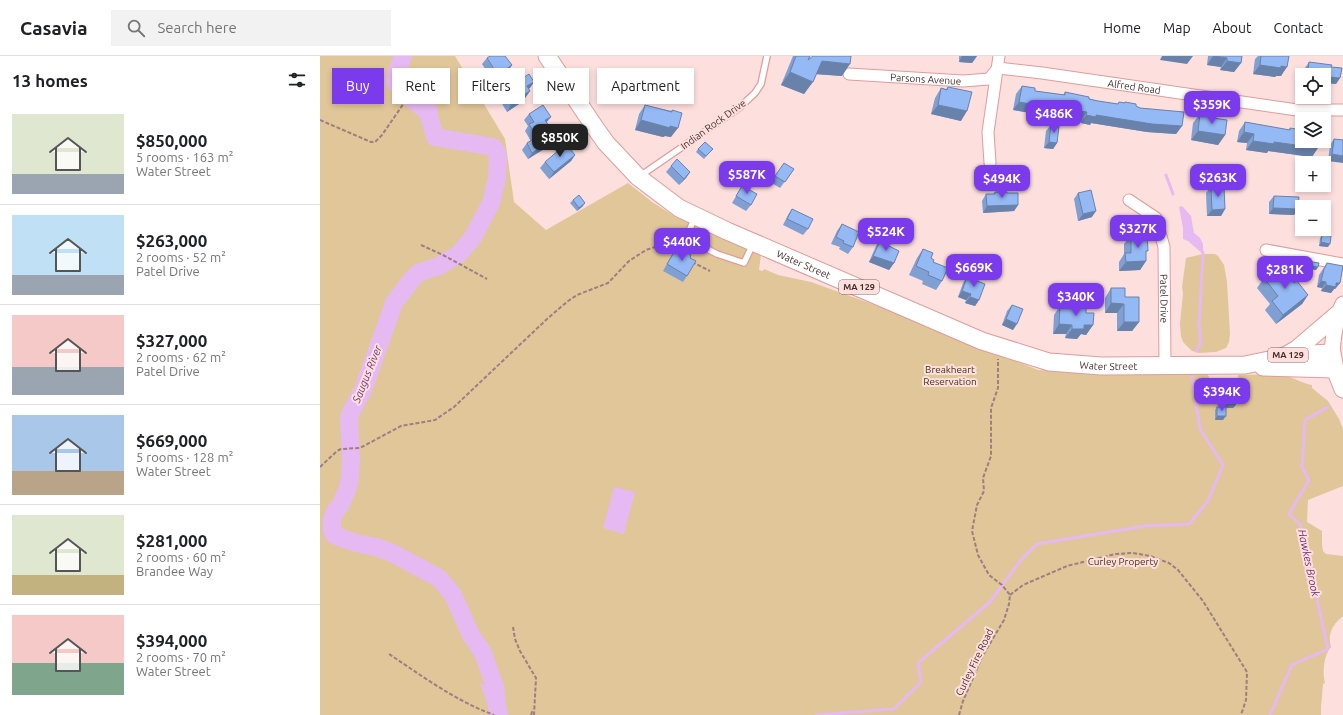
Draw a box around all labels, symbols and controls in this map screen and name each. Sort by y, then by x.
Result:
search box [111,10,391,46]
text: Casavia [20,17,87,39]
icon: search [125,17,147,39]
text: Search here [157,19,237,36]
text: Home [1103,20,1141,36]
text: Map [1163,20,1191,36]
text: About [1213,20,1252,36]
text: Contact [1274,20,1323,36]
chip: Buy [332,68,384,104]
chip: Rent [392,68,450,104]
chip: Filters [458,68,525,104]
chip: New [533,68,589,104]
chip: Apartment [597,68,694,104]
map controls [1295,68,1331,236]
button: locate [1295,68,1331,104]
icon: filters [286,69,308,91]
text: 13 homes [12,71,88,90]
street label: Parsons Avenue [890,72,962,87]
street label: Alfred Road [1107,78,1162,96]
pin: $359K [1184,91,1240,125]
street label: Indian Rock Drive [679,97,748,152]
text: $359K [1193,97,1231,111]
pin: $486K [1026,100,1082,134]
text: $486K [1035,106,1073,120]
button: layers [1295,112,1331,148]
pin: $850K [532,124,588,158]
icon: home [44,130,92,178]
text: $850K [541,130,579,144]
text: $850,000 [136,131,207,150]
text: 5 rooms · 163 m² [136,150,233,164]
button: + [1295,156,1331,192]
pin: $587K [719,161,775,195]
text: Water Street [136,164,211,178]
pin: $263K [1190,164,1246,198]
pin: $494K [974,165,1030,199]
text: $587K [728,167,766,181]
text: $263K [1199,170,1237,184]
text: $494K [983,171,1021,185]
button: − [1295,200,1331,236]
pin: $327K [1110,215,1166,249]
pin: $524K [858,218,914,252]
text: $327K [1119,221,1157,235]
text: $524K [867,224,905,238]
pin: $440K [654,228,710,262]
icon: home [44,231,92,279]
text: $263,000 [136,231,207,250]
text: $440K [663,234,701,248]
street label: Water Street [775,248,832,281]
text: 2 rooms · 52 m² [136,250,226,264]
pin: $669K [946,254,1002,288]
pin: $281K [1257,256,1313,290]
text: $669K [955,260,993,274]
text: $281K [1266,262,1304,276]
text: Patel Drive [136,264,200,278]
street label: Patel Drive [1158,274,1170,323]
road number: MA 129 [839,280,879,294]
pin: $340K [1048,283,1104,317]
text: $340K [1057,289,1095,303]
icon: home [44,331,92,379]
text: $327,000 [136,331,207,350]
water label: Saugus River [350,343,384,405]
road number: MA 129 [1268,348,1308,362]
text: 2 rooms · 62 m² [136,350,226,364]
street label: Water Street [1079,359,1137,372]
text: Patel Drive [136,364,200,378]
park label: Breakheart Reservation [923,364,977,387]
pin: $394K [1194,378,1250,412]
text: $394K [1203,384,1241,398]
icon: home [44,431,92,479]
text: $669,000 [136,431,207,450]
text: 5 rooms · 128 m² [136,450,233,464]
text: Water Street [136,464,211,478]
water label: Hawkes Brook [1296,528,1322,598]
icon: home [44,531,92,579]
text: $281,000 [136,531,207,550]
text: 2 rooms · 60 m² [136,550,226,564]
park label: Curley Property [1088,556,1158,567]
text: Brandee Way [136,564,213,578]
street label: Curley Fire Road [953,627,995,697]
icon: home [44,631,92,679]
text: $394,000 [136,631,207,650]
text: 2 rooms · 70 m² [136,650,226,664]
text: Water Street [136,664,211,678]

